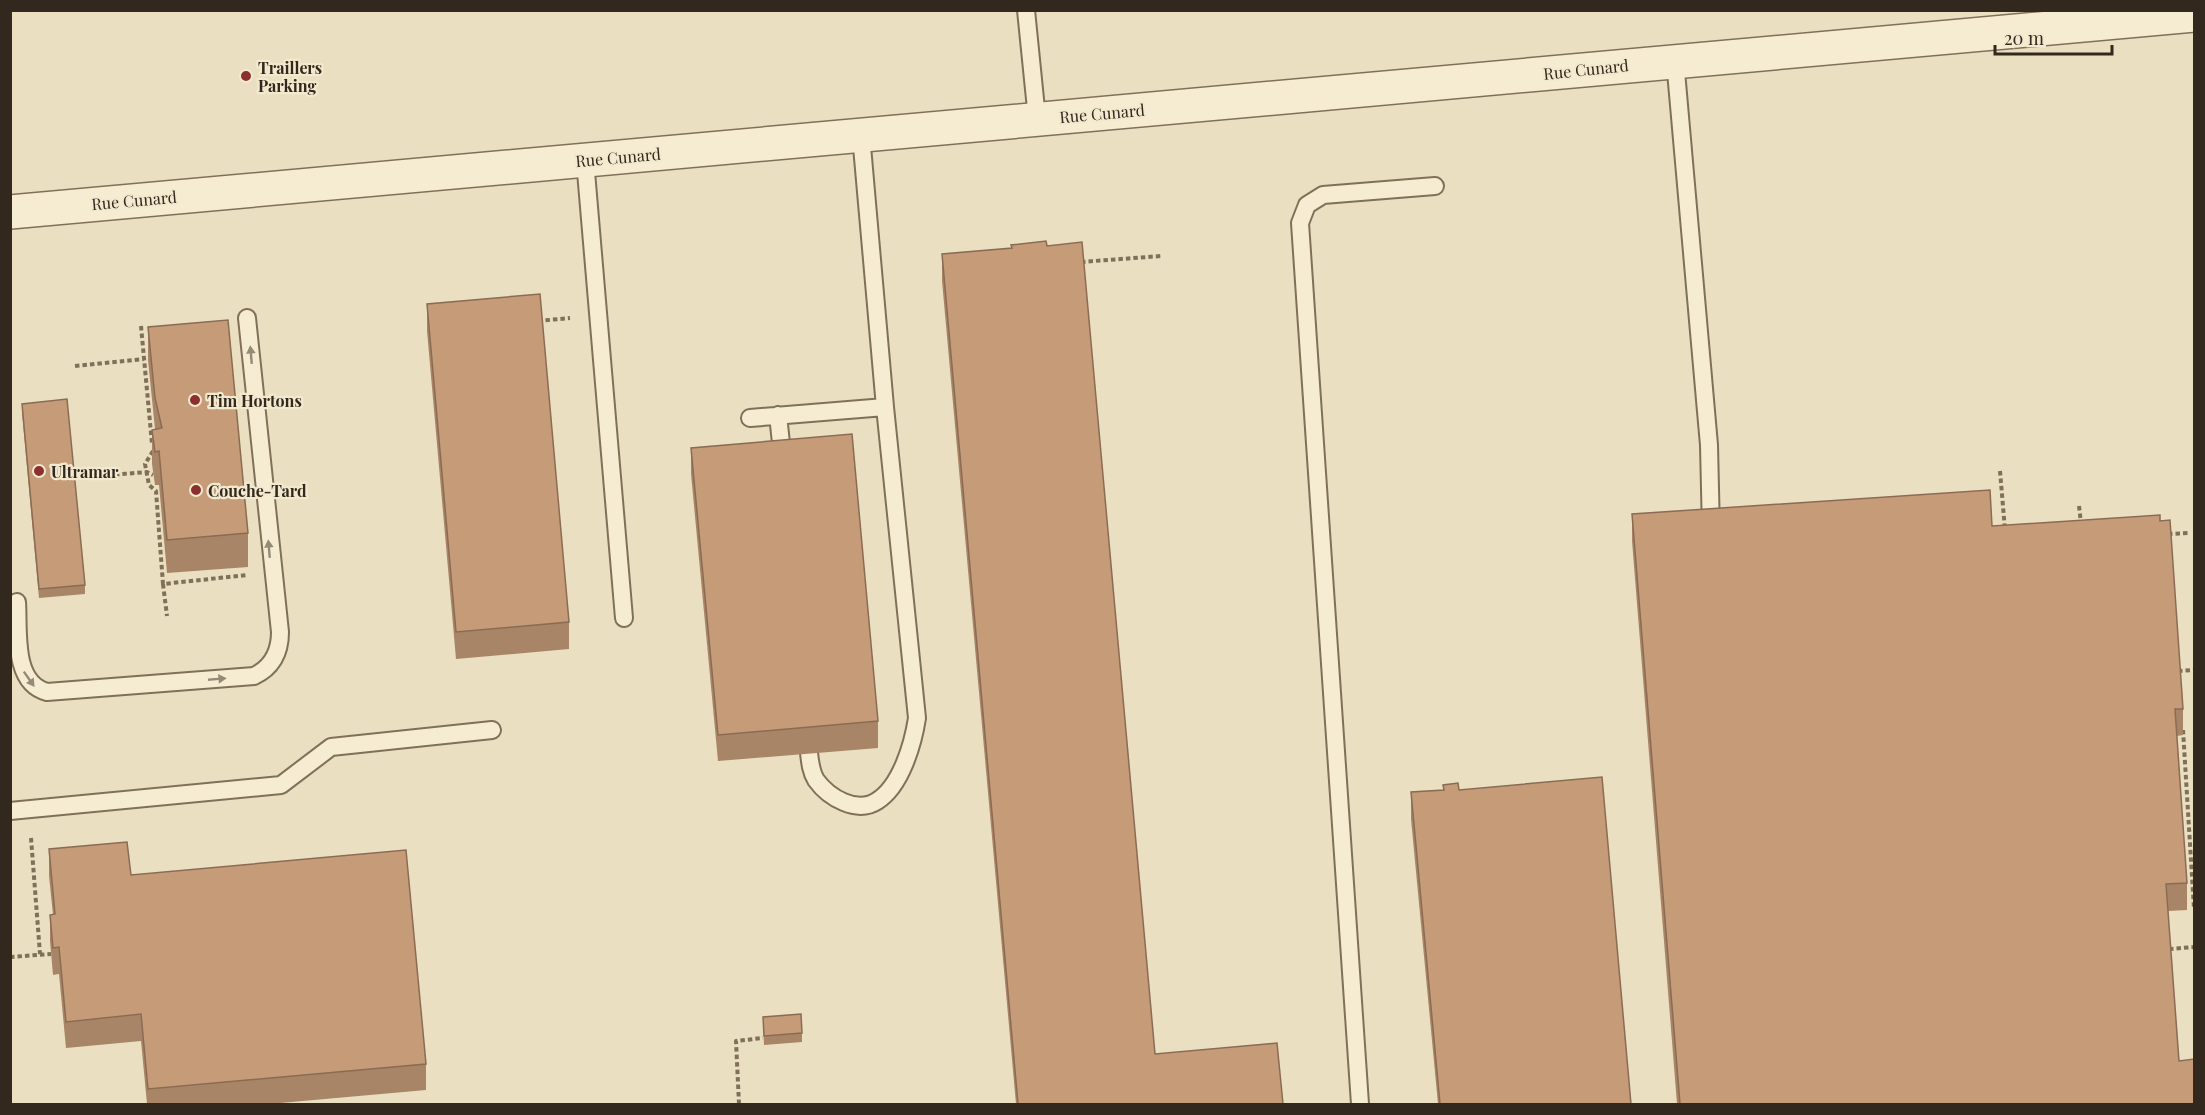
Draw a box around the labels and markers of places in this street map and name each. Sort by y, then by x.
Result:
place label: Traillers Parking [258,57,322,96]
marker: Traillers Parking [239,69,253,83]
place label: Tim Hortons [207,390,302,411]
marker: Tim Hortons [188,393,202,407]
place label: Ultramar [51,461,119,482]
marker: Ultramar [32,464,46,478]
place label: Couche-Tard [208,480,307,501]
marker: Couche-Tard [189,483,203,497]

